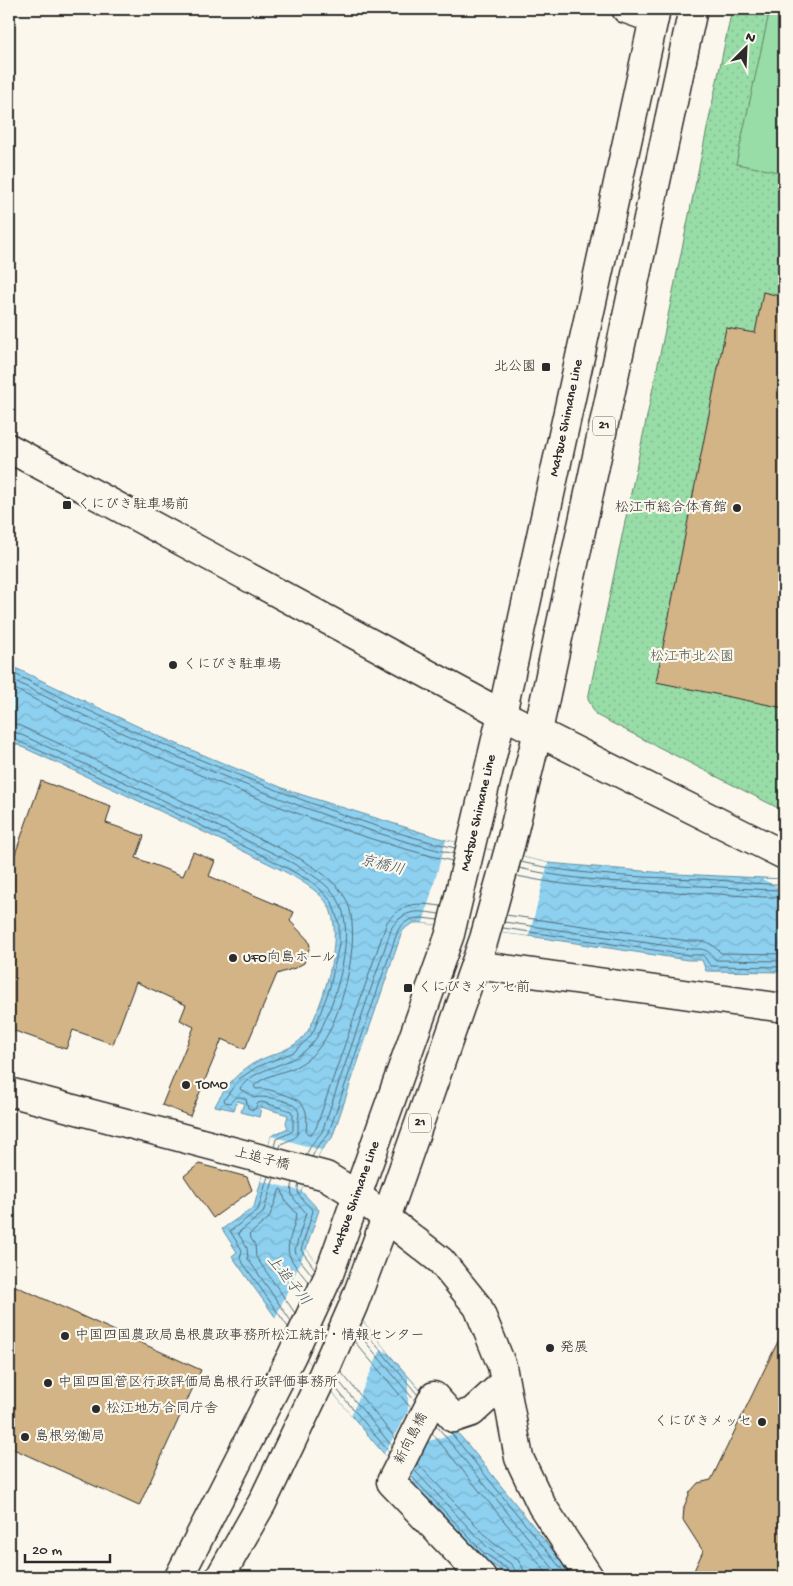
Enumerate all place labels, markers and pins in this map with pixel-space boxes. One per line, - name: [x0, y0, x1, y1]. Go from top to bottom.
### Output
- place label: 北公園: [494, 359, 536, 376]
- marker: 北公園: [540, 361, 552, 373]
- place label: くにびき駐車場前: [77, 497, 189, 514]
- marker: くにびき駐車場前: [61, 499, 73, 511]
- place label: 松江市総合体育館: [615, 500, 727, 517]
- marker: 松江市総合体育館: [731, 502, 743, 514]
- place label: くにびき駐車場: [183, 657, 281, 674]
- marker: くにびき駐車場: [167, 659, 179, 671]
- place label: UFO向島ホール: [243, 950, 336, 967]
- marker: UFO向島ホール: [227, 952, 239, 964]
- place label: くにびきメッセ前: [418, 980, 530, 997]
- marker: くにびきメッセ前: [402, 982, 414, 994]
- place label: TOMO: [195, 1077, 229, 1094]
- marker: TOMO: [180, 1079, 192, 1091]
- place label: 中国四国農政局島根農政事務所松江統計・情報センター: [75, 1328, 424, 1345]
- marker: 中国四国農政局島根農政事務所松江統計・情報センター: [59, 1330, 71, 1342]
- place label: 発展: [560, 1340, 588, 1357]
- marker: 発展: [544, 1342, 556, 1354]
- place label: 中国四国管区行政評価局島根行政評価事務所: [58, 1375, 338, 1392]
- marker: 中国四国管区行政評価局島根行政評価事務所: [42, 1377, 54, 1389]
- place label: 松江地方合同庁舎: [106, 1401, 218, 1418]
- marker: 松江地方合同庁舎: [90, 1403, 102, 1415]
- place label: くにびきメッセ: [654, 1414, 752, 1431]
- marker: くにびきメッセ: [756, 1416, 768, 1428]
- place label: 島根労働局: [35, 1429, 105, 1446]
- marker: 島根労働局: [19, 1431, 31, 1443]

